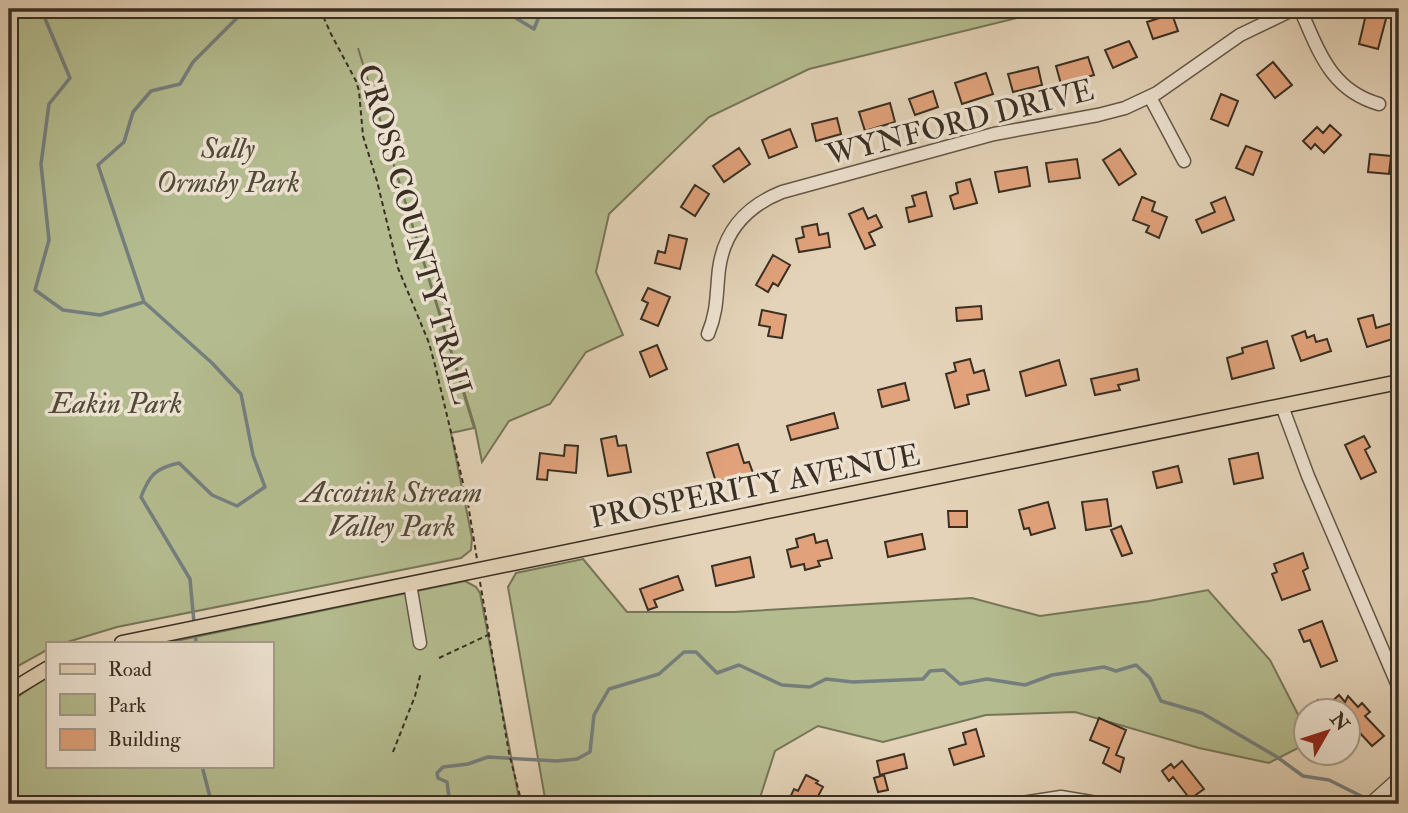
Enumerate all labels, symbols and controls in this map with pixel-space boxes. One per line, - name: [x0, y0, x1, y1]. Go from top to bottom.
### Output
- street label: CROSS COUNTY TRAIL: [349, 60, 482, 408]
- street label: WYNFORD DRIVE: [822, 71, 1098, 174]
- park label: Sally Ormsby Park: [156, 130, 300, 201]
- park label: Eakin Park: [47, 385, 183, 422]
- street label: PROSPERITY AVENUE: [587, 436, 923, 537]
- park label: Accotink Stream Valley Park: [299, 474, 482, 545]
- legend: [46, 642, 273, 768]
- text: Road: [108, 656, 153, 683]
- text: Park: [108, 692, 146, 719]
- north arrow: [1292, 698, 1362, 768]
- text: N: [1324, 707, 1355, 737]
- text: Building: [108, 726, 181, 753]

